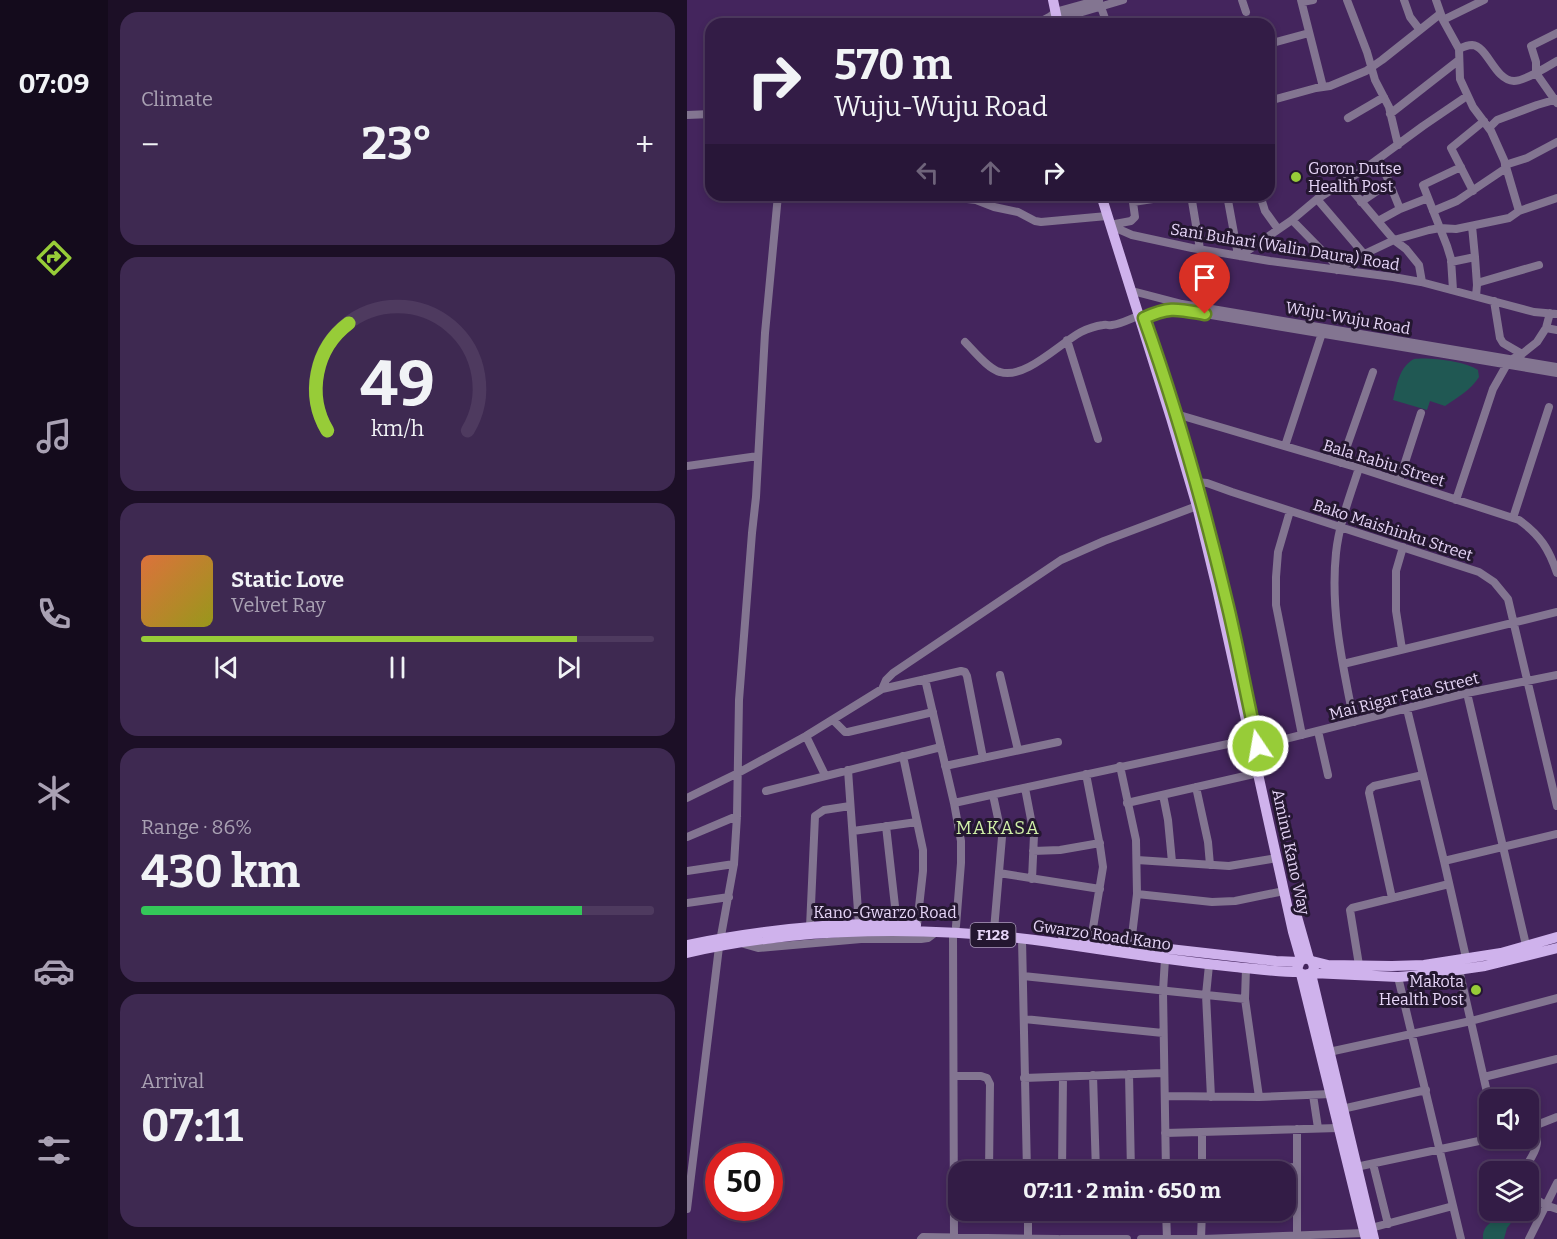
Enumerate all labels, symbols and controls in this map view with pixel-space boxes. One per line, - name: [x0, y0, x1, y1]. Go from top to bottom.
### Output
- text: 570 m: [834, 40, 952, 90]
- icon: right: [735, 42, 813, 120]
- text: 07:09: [18, 68, 90, 100]
- text: Climate: [141, 87, 213, 111]
- text: Wuju-Wuju Road: [834, 91, 1048, 123]
- text: 23°: [362, 117, 433, 171]
- text: −: [141, 125, 159, 165]
- text: +: [635, 125, 654, 165]
- icon: left: [911, 156, 944, 189]
- icon: ahead: [974, 156, 1007, 189]
- icon: right: [1037, 156, 1070, 189]
- place label: Goron Dutse Health Post: [1308, 159, 1401, 196]
- marker: Goron Dutse Health Post: [1289, 170, 1303, 184]
- street label: Sani Buhari (Walin Daura) Road: [1169, 219, 1401, 275]
- icon: directions: [33, 237, 75, 279]
- pin: [1179, 252, 1230, 314]
- icon: arrive: [1188, 261, 1221, 294]
- street label: Wuju-Wuju Road: [1284, 298, 1412, 338]
- text: 49: [360, 347, 435, 422]
- icon: music: [33, 415, 75, 457]
- text: km/h: [371, 417, 424, 443]
- street label: Bala Rabiu Street: [1321, 435, 1447, 491]
- street label: Bako Maishinku Street: [1311, 495, 1475, 565]
- text: Static Love: [231, 566, 344, 593]
- icon: phone: [33, 593, 75, 635]
- text: Velvet Ray: [231, 593, 326, 617]
- icon: previous: [210, 651, 243, 684]
- icon: pause: [381, 651, 414, 684]
- icon: next: [552, 651, 585, 684]
- street label: Mai Rigar Fata Street: [1327, 668, 1481, 724]
- position arrow: [1226, 714, 1290, 778]
- icon: climate: [33, 772, 75, 814]
- street label: Aminu Kano Way: [1268, 787, 1314, 917]
- text: Range · 86%: [141, 815, 252, 839]
- district label: MAKASA: [956, 817, 1040, 839]
- text: 430 km: [141, 845, 300, 899]
- street label: Kano-Gwarzo Road: [813, 903, 957, 922]
- street label: Gwarzo Road Kano: [1032, 916, 1172, 954]
- road number: F128: [971, 923, 1015, 947]
- icon: car: [33, 950, 75, 992]
- place label: Makota Health Post: [1379, 972, 1464, 1009]
- marker: Makota Health Post: [1469, 983, 1483, 997]
- text: Arrival: [141, 1069, 204, 1093]
- map controls: [1479, 1089, 1539, 1221]
- button: sound: [1479, 1089, 1539, 1149]
- text: 07:11: [141, 1099, 243, 1153]
- icon: filters: [33, 1129, 75, 1171]
- speed limit sign: 50: [705, 1143, 783, 1221]
- button: layers: [1479, 1161, 1539, 1221]
- text: 07:11 · 2 min · 650 m: [1023, 1177, 1221, 1204]

